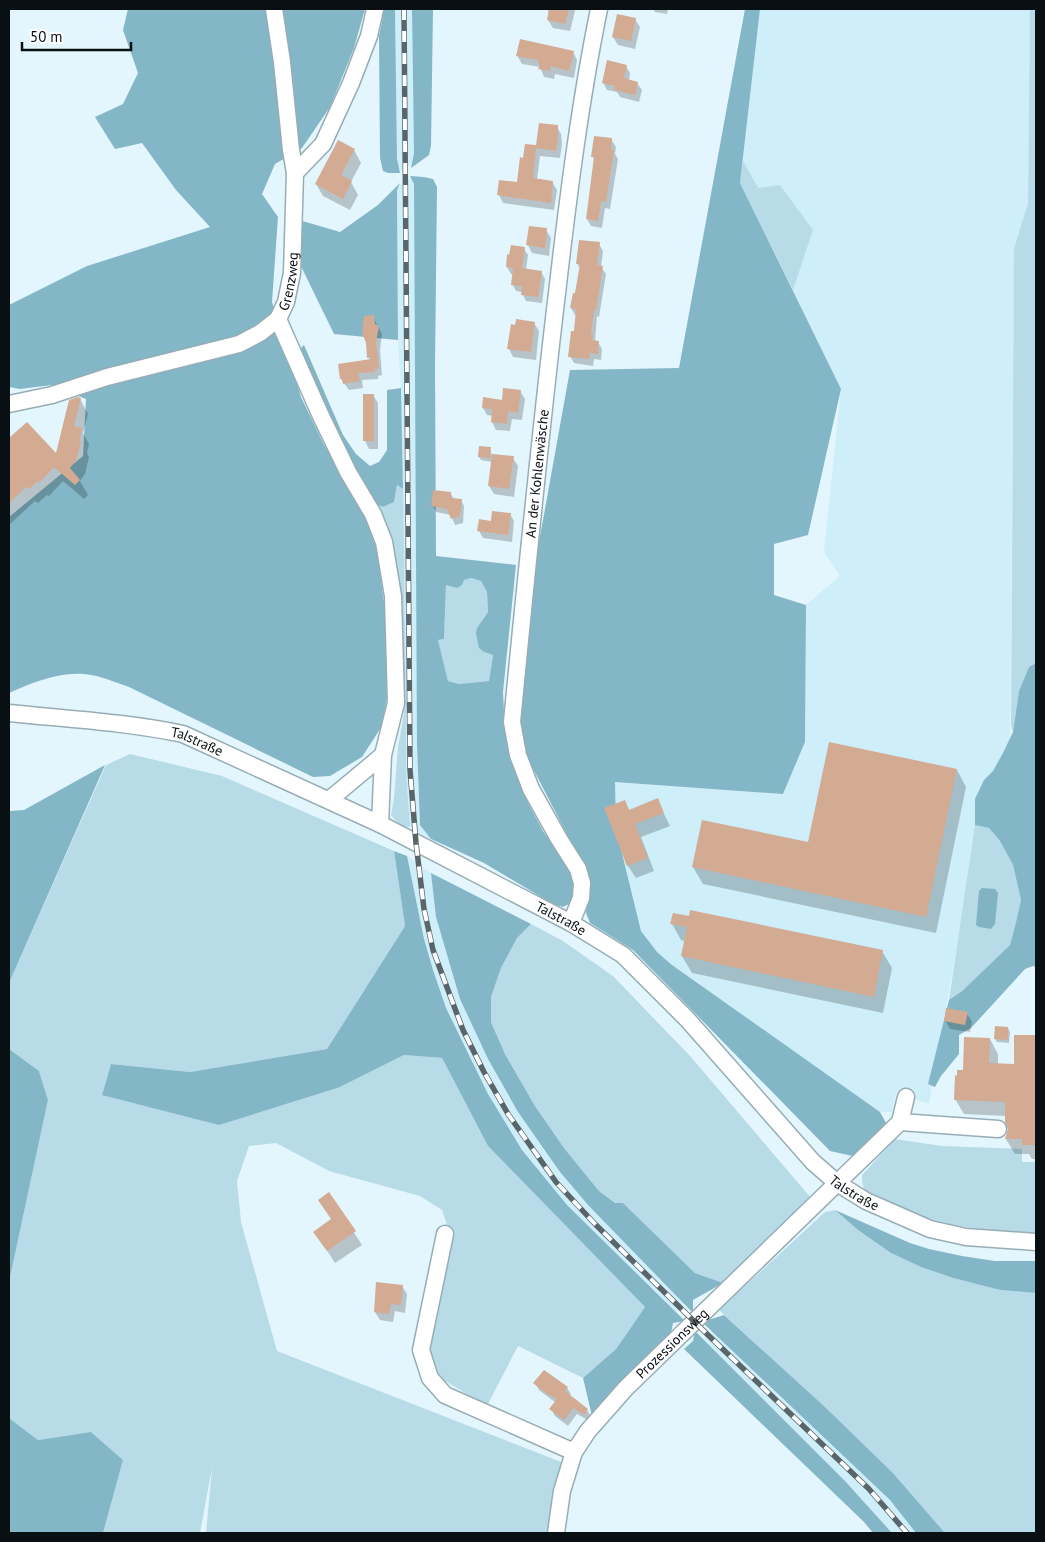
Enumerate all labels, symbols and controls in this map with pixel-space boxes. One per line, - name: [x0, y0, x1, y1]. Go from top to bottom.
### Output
- scale bar: [22, 20, 131, 52]
- text: 50 m: [30, 27, 63, 46]
- street label: Grenzweg: [274, 252, 302, 314]
- street label: An der Kohlenwäsche: [521, 408, 553, 539]
- street label: Talstraße: [170, 723, 226, 760]
- street label: Talstraße: [533, 897, 590, 939]
- street label: Talstraße: [825, 1171, 882, 1215]
- street label: Prozessionsweg: [632, 1304, 712, 1382]

